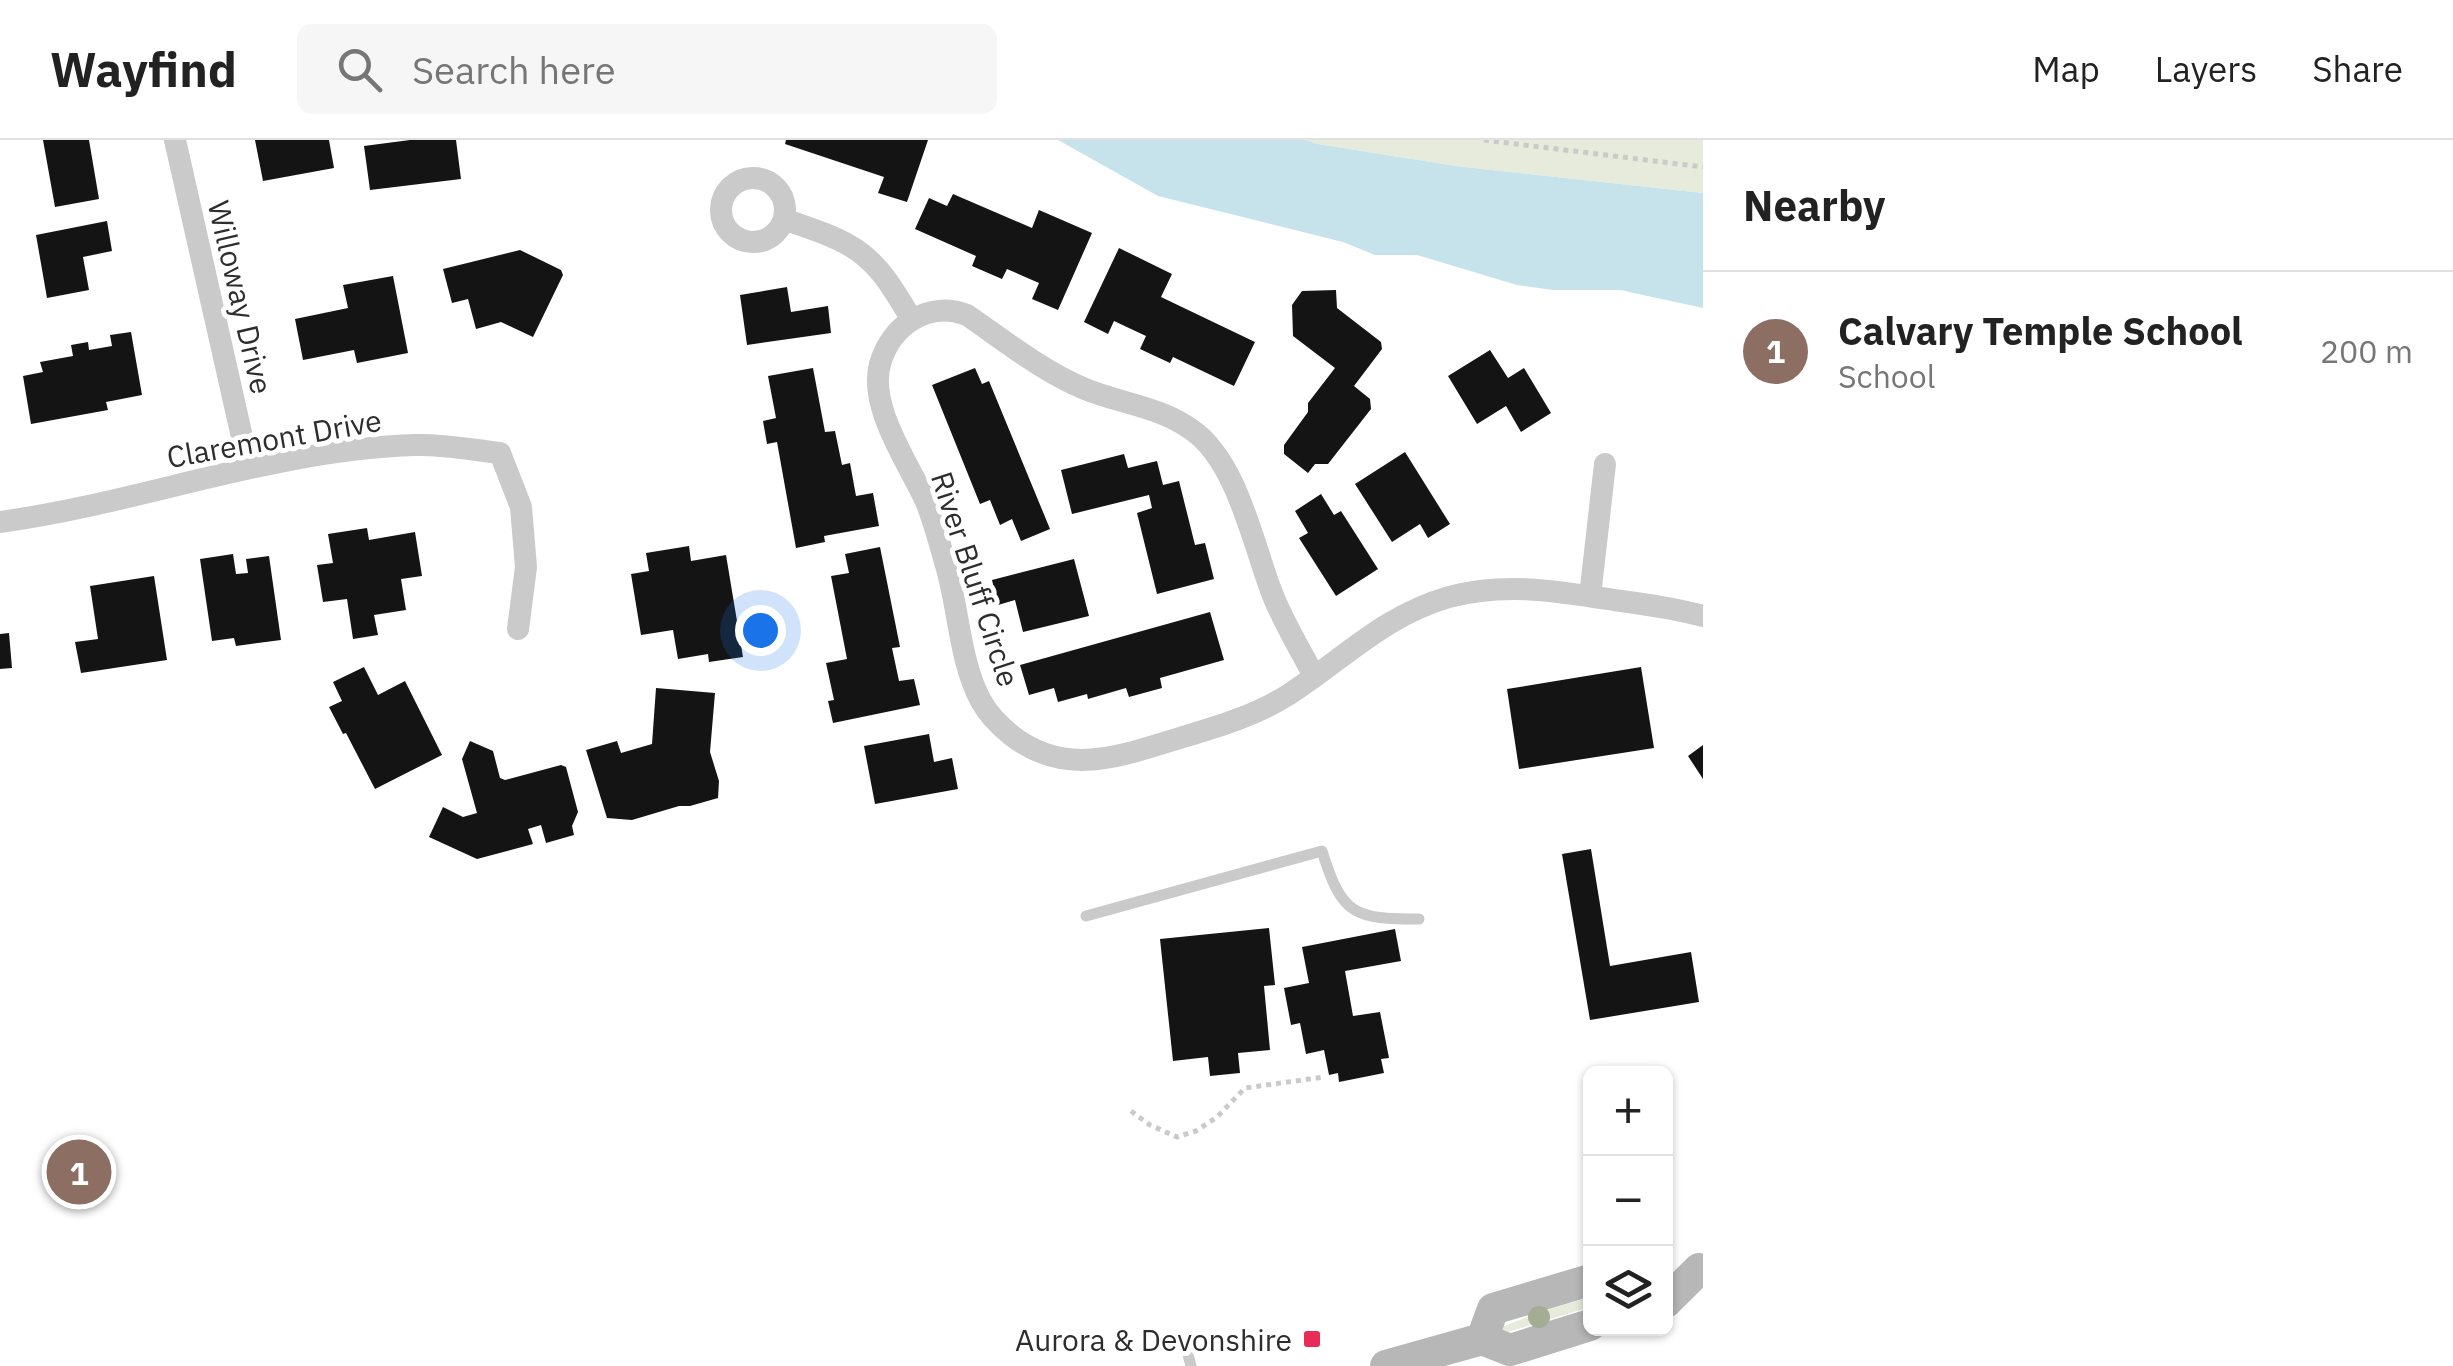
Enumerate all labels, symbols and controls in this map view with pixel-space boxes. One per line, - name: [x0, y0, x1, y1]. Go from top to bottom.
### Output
- search box: [297, 24, 997, 114]
- text: Wayfind: [50, 38, 237, 100]
- icon: search: [332, 42, 387, 97]
- text: Search here: [412, 45, 616, 94]
- text: Map: [2032, 46, 2100, 92]
- text: Layers: [2155, 46, 2257, 92]
- text: Share: [2312, 46, 2403, 92]
- text: Nearby: [1743, 178, 1885, 233]
- street label: Willoway Drive: [200, 196, 282, 398]
- text: Calvary Temple School: [1838, 306, 2243, 355]
- text: 1: [1766, 330, 1785, 372]
- text: 200 m: [2320, 330, 2413, 372]
- text: School: [1838, 355, 1935, 397]
- street label: Claremont Drive: [164, 400, 384, 476]
- street label: River Bluff Circle: [923, 467, 1029, 691]
- your location: [735, 605, 786, 656]
- map controls: [1583, 1066, 1673, 1336]
- button: +: [1583, 1066, 1673, 1156]
- pin: 1: [46, 1134, 112, 1210]
- button: −: [1583, 1156, 1673, 1246]
- button: layers: [1583, 1246, 1673, 1336]
- place label: Aurora & Devonshire: [1015, 1320, 1292, 1359]
- marker: Aurora & Devonshire: [1301, 1328, 1323, 1350]

